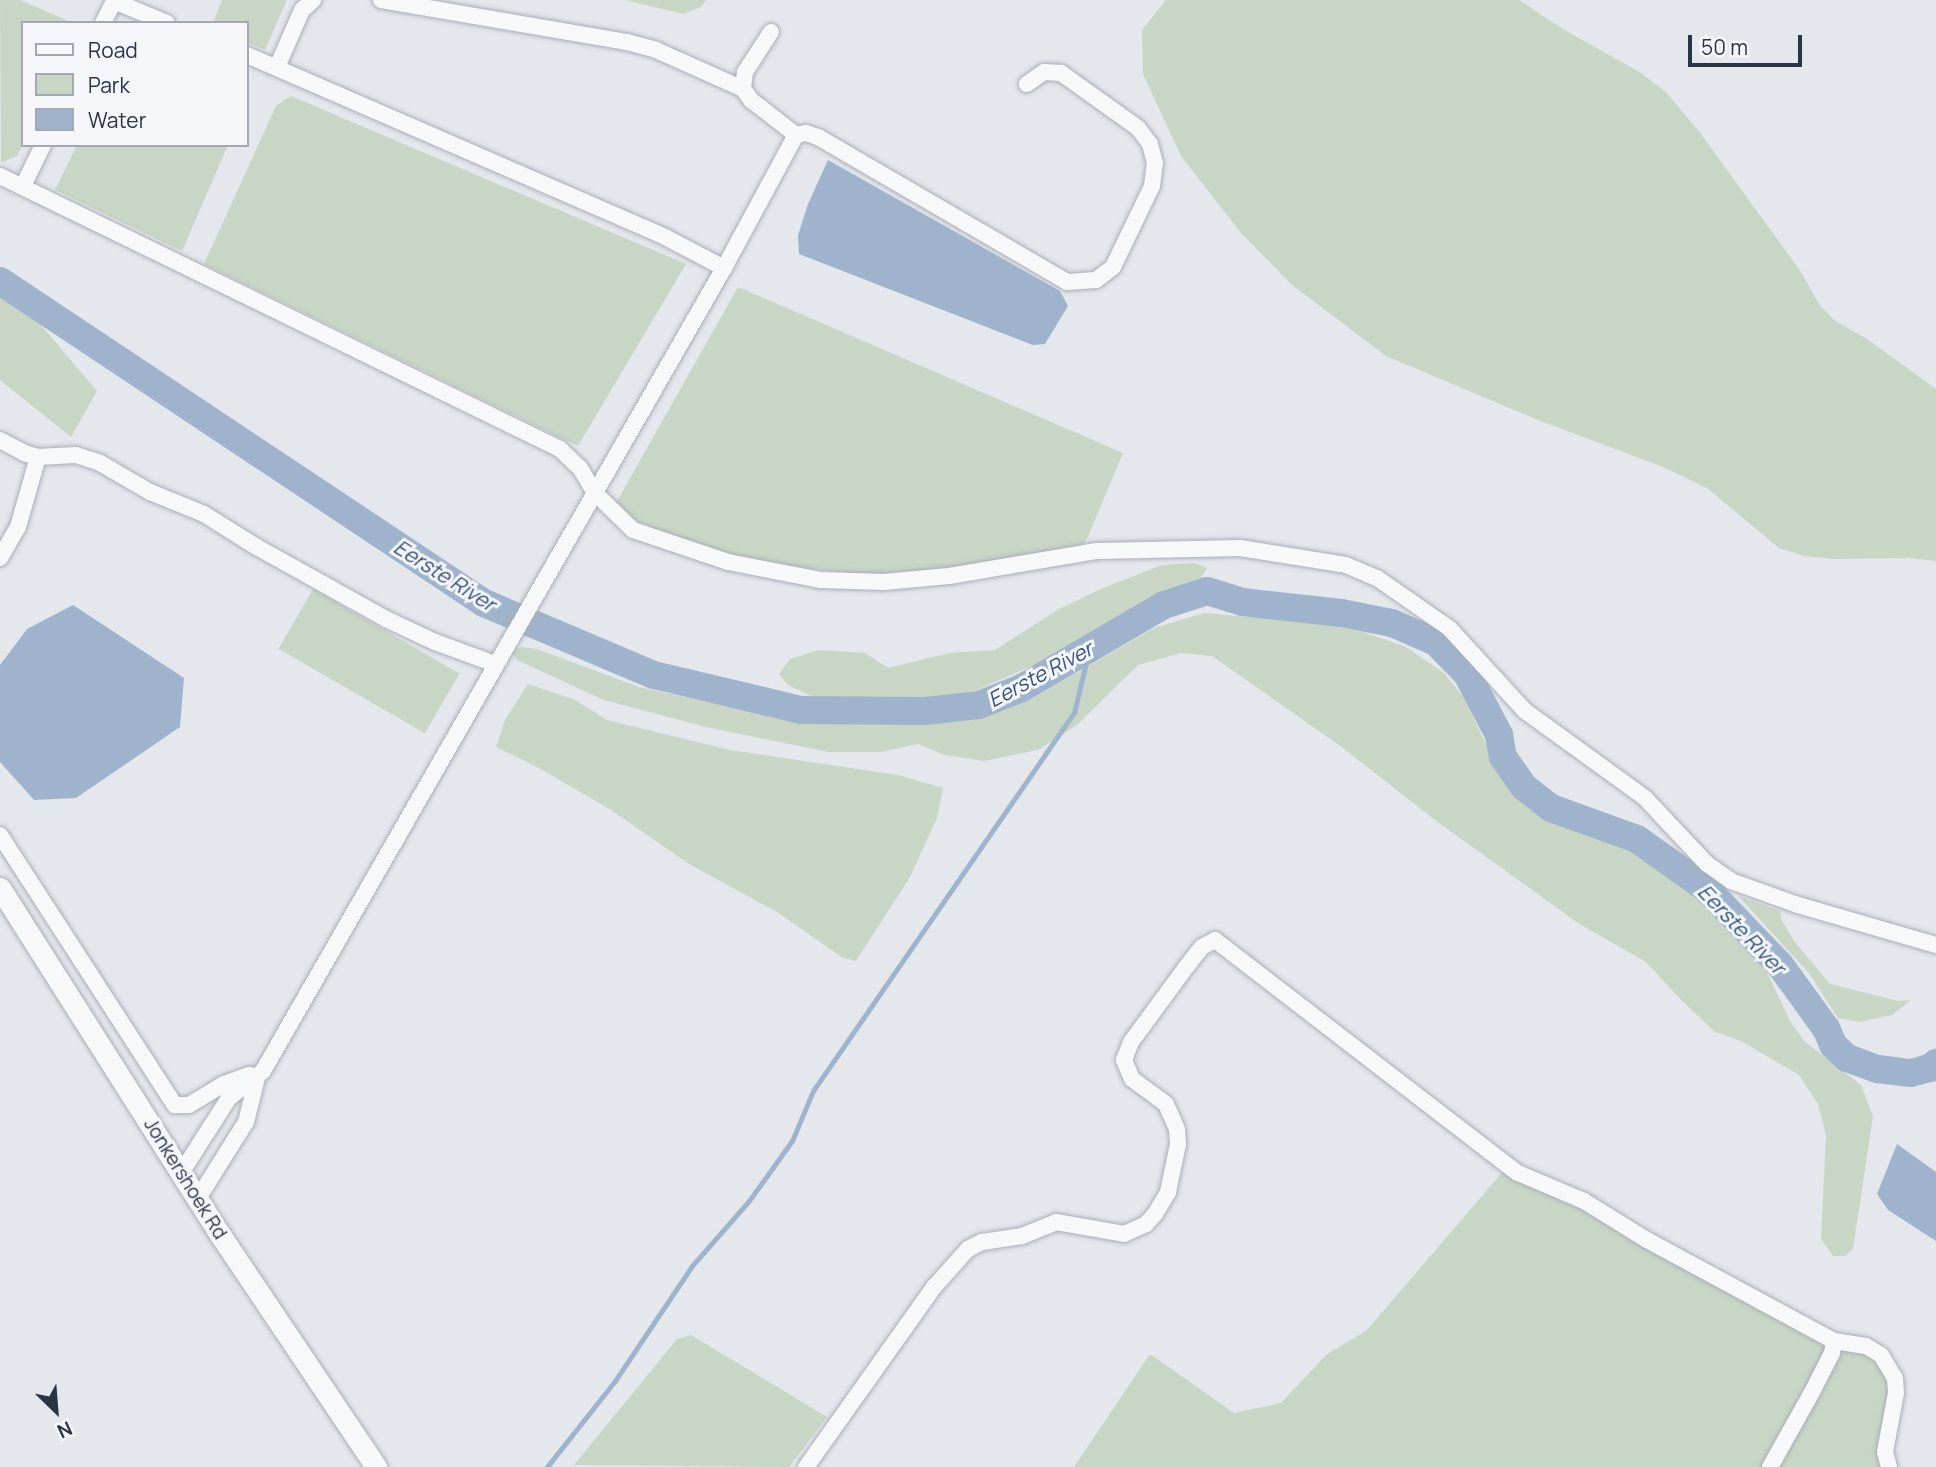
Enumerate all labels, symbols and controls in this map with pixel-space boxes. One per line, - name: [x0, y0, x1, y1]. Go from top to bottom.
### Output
- legend: [21, 21, 248, 147]
- scale bar: [1691, 21, 1805, 65]
- text: 50 m: [1701, 33, 1748, 61]
- text: Road: [88, 36, 138, 64]
- text: Park: [88, 71, 130, 99]
- text: Water: [88, 106, 146, 134]
- water label: Eerste River: [390, 534, 500, 616]
- water label: Eerste River: [983, 636, 1097, 712]
- water label: Eerste River: [1693, 879, 1791, 979]
- street label: Jonkershoek Rd: [139, 1114, 231, 1244]
- north arrow: [21, 1376, 91, 1446]
- text: N: [53, 1415, 77, 1445]

